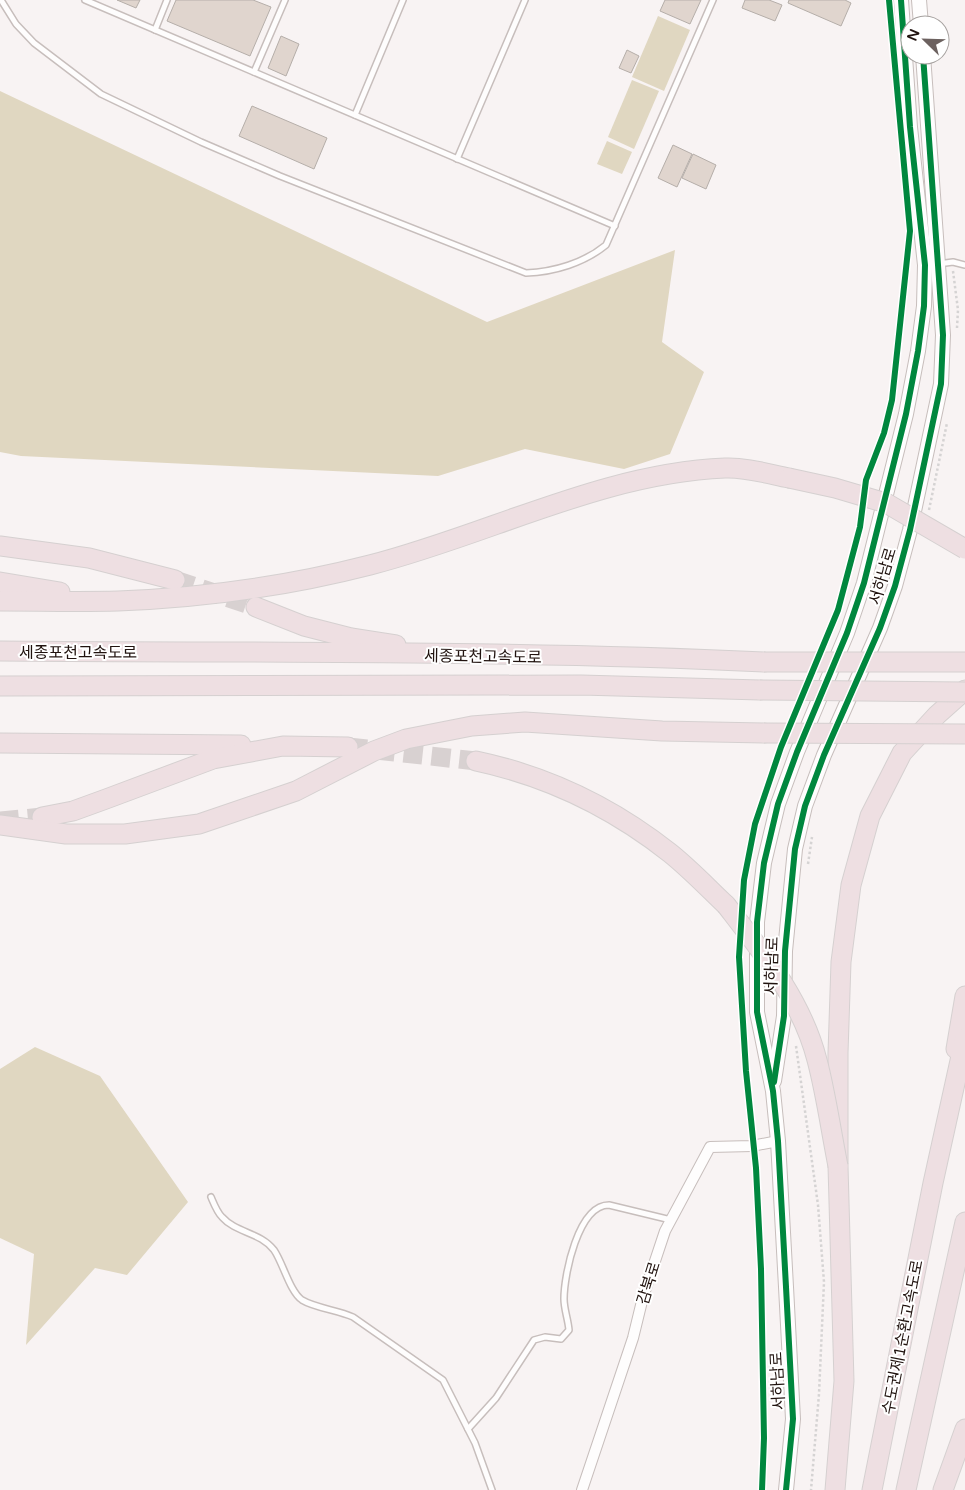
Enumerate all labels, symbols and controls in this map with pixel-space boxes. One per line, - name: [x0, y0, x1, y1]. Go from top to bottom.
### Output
- north arrow: [900, 15, 950, 65]
- text: N: [903, 27, 924, 44]
- street label: 서하남로: [865, 545, 901, 607]
- street label: 세종포천고속도로: [19, 643, 137, 663]
- street label: 세종포천고속도로: [424, 646, 542, 668]
- street label: 서하남로: [761, 936, 783, 996]
- street label: 수도권제1순환고속도로: [878, 1258, 928, 1416]
- street label: 감북로: [633, 1259, 665, 1307]
- street label: 서하남로: [766, 1351, 790, 1411]

